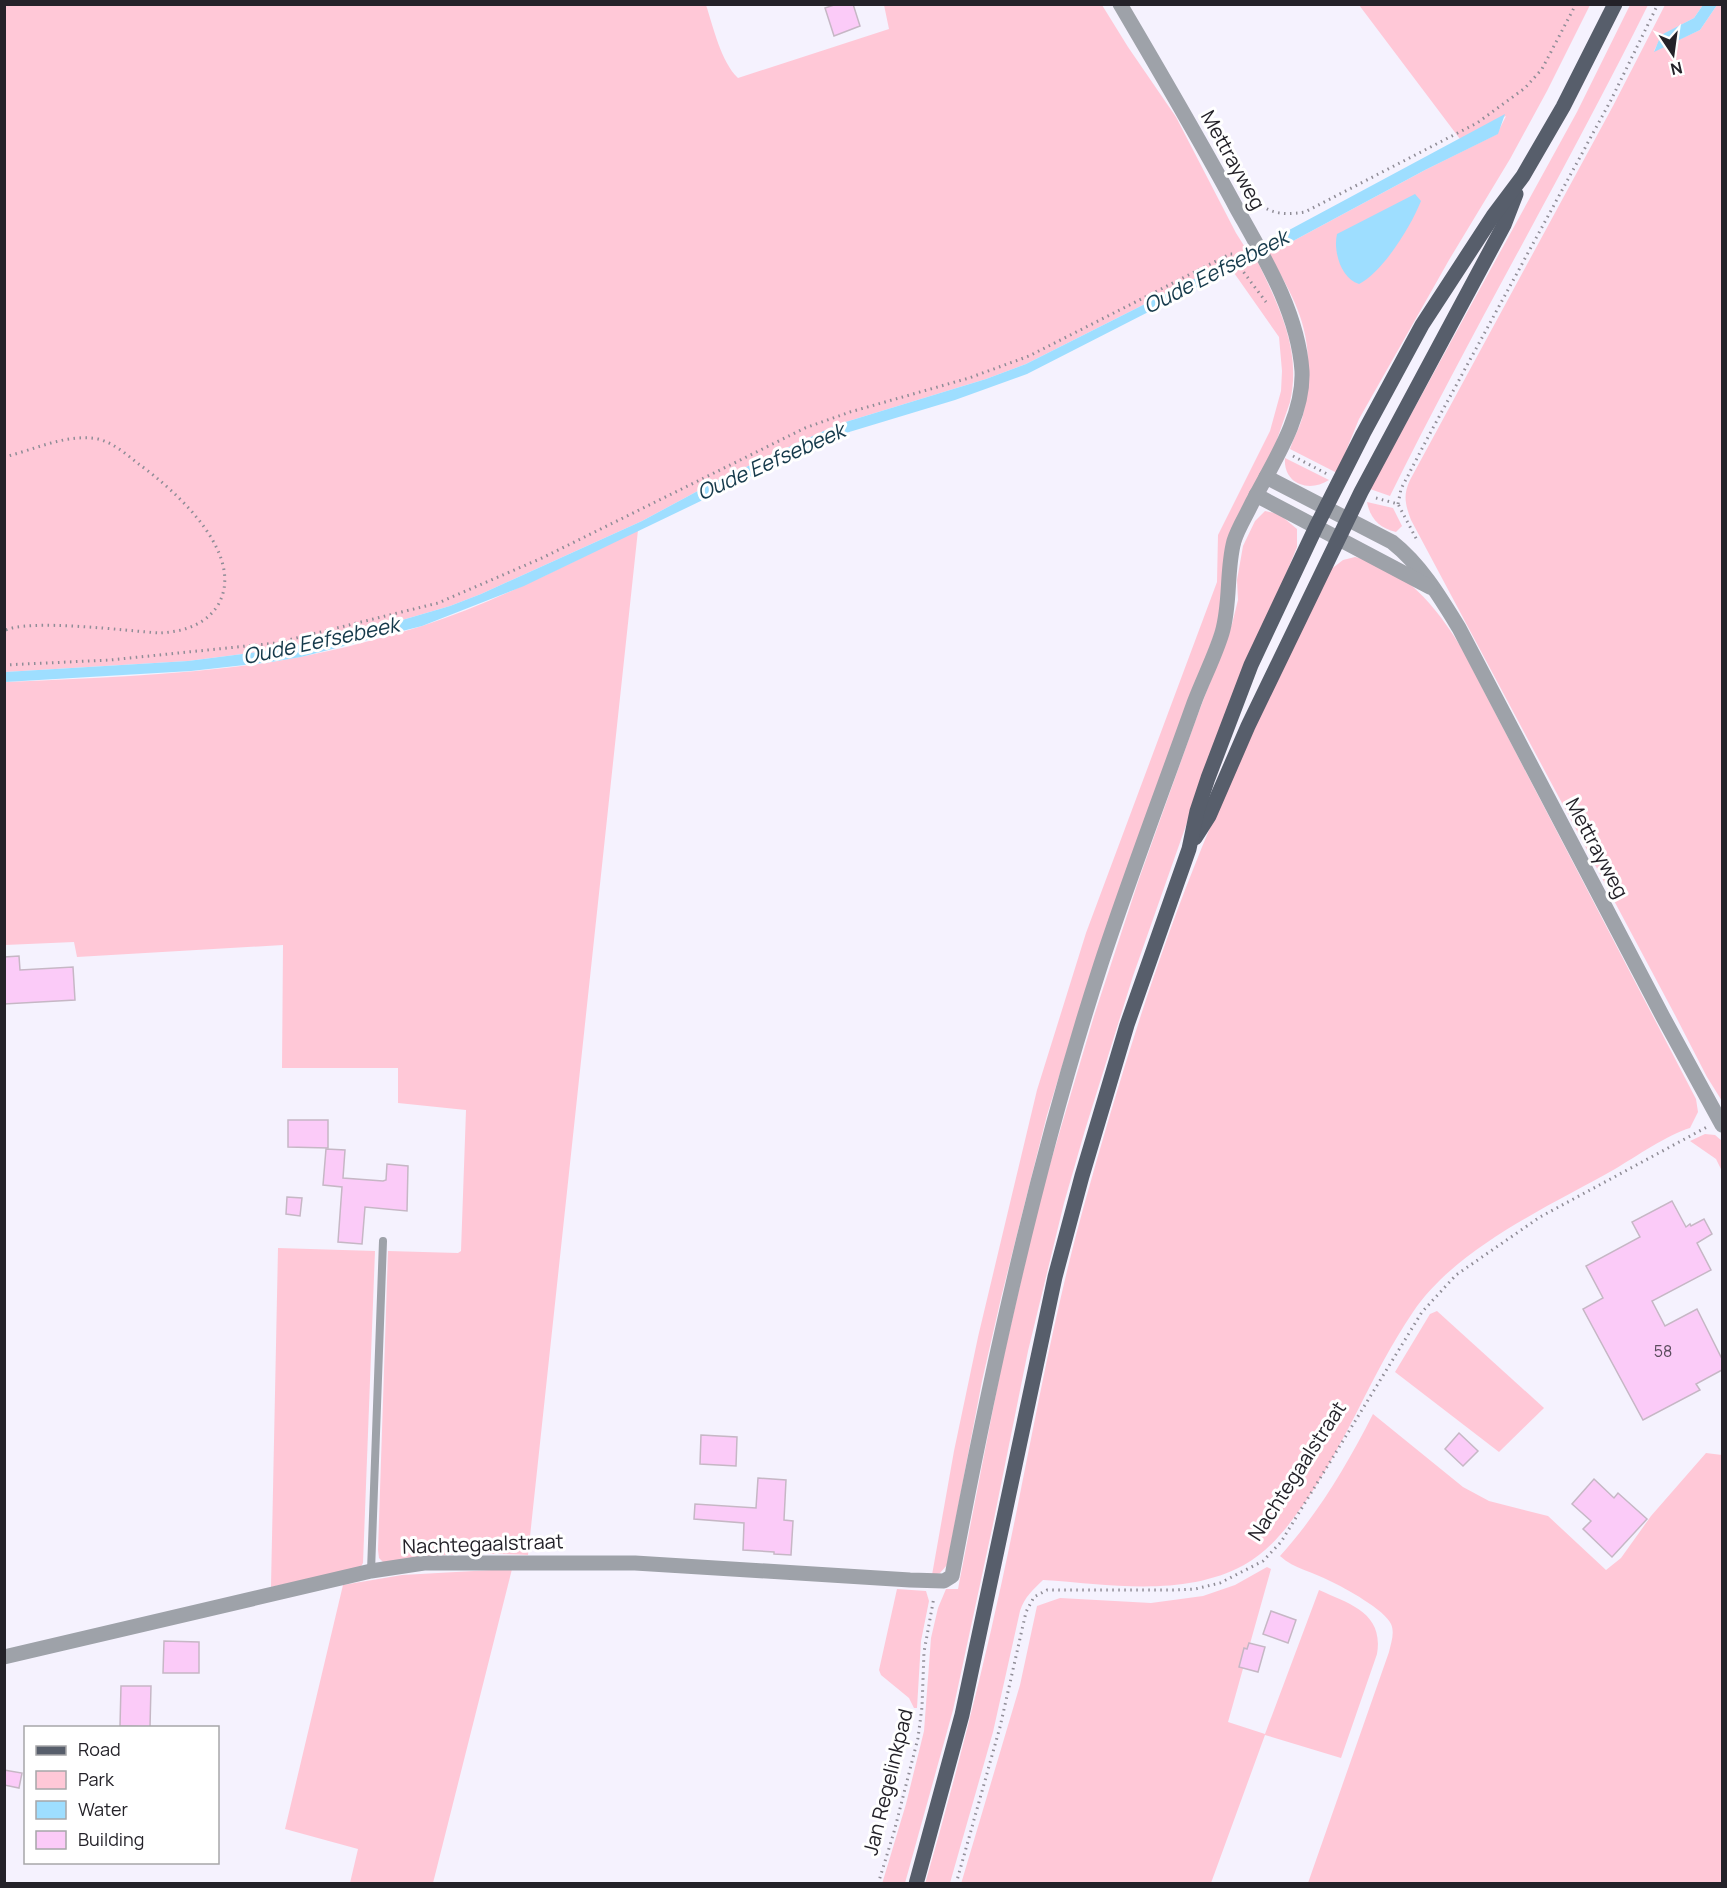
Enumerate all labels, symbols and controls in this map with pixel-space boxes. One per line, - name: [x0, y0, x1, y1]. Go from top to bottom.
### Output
- north arrow: [1643, 24, 1703, 84]
- text: N: [1668, 57, 1684, 81]
- street label: Mettrayweg: [1195, 105, 1272, 214]
- water label: Oude Eefsebeek: [1138, 221, 1295, 320]
- water label: Oude Eefsebeek: [692, 415, 851, 506]
- water label: Oude Eefsebeek: [240, 609, 404, 670]
- street label: Mettrayweg: [1560, 793, 1635, 903]
- house number: 58: [1654, 1340, 1672, 1362]
- street label: Nachtegaalstraat: [1241, 1396, 1352, 1546]
- street label: Nachtegaalstraat: [402, 1527, 564, 1560]
- street label: Jan Regelinkpad: [856, 1706, 919, 1858]
- legend: [24, 1726, 219, 1864]
- text: Road: [78, 1737, 121, 1761]
- text: Park: [78, 1767, 115, 1791]
- text: Water: [78, 1797, 128, 1821]
- text: Building: [78, 1827, 144, 1851]

